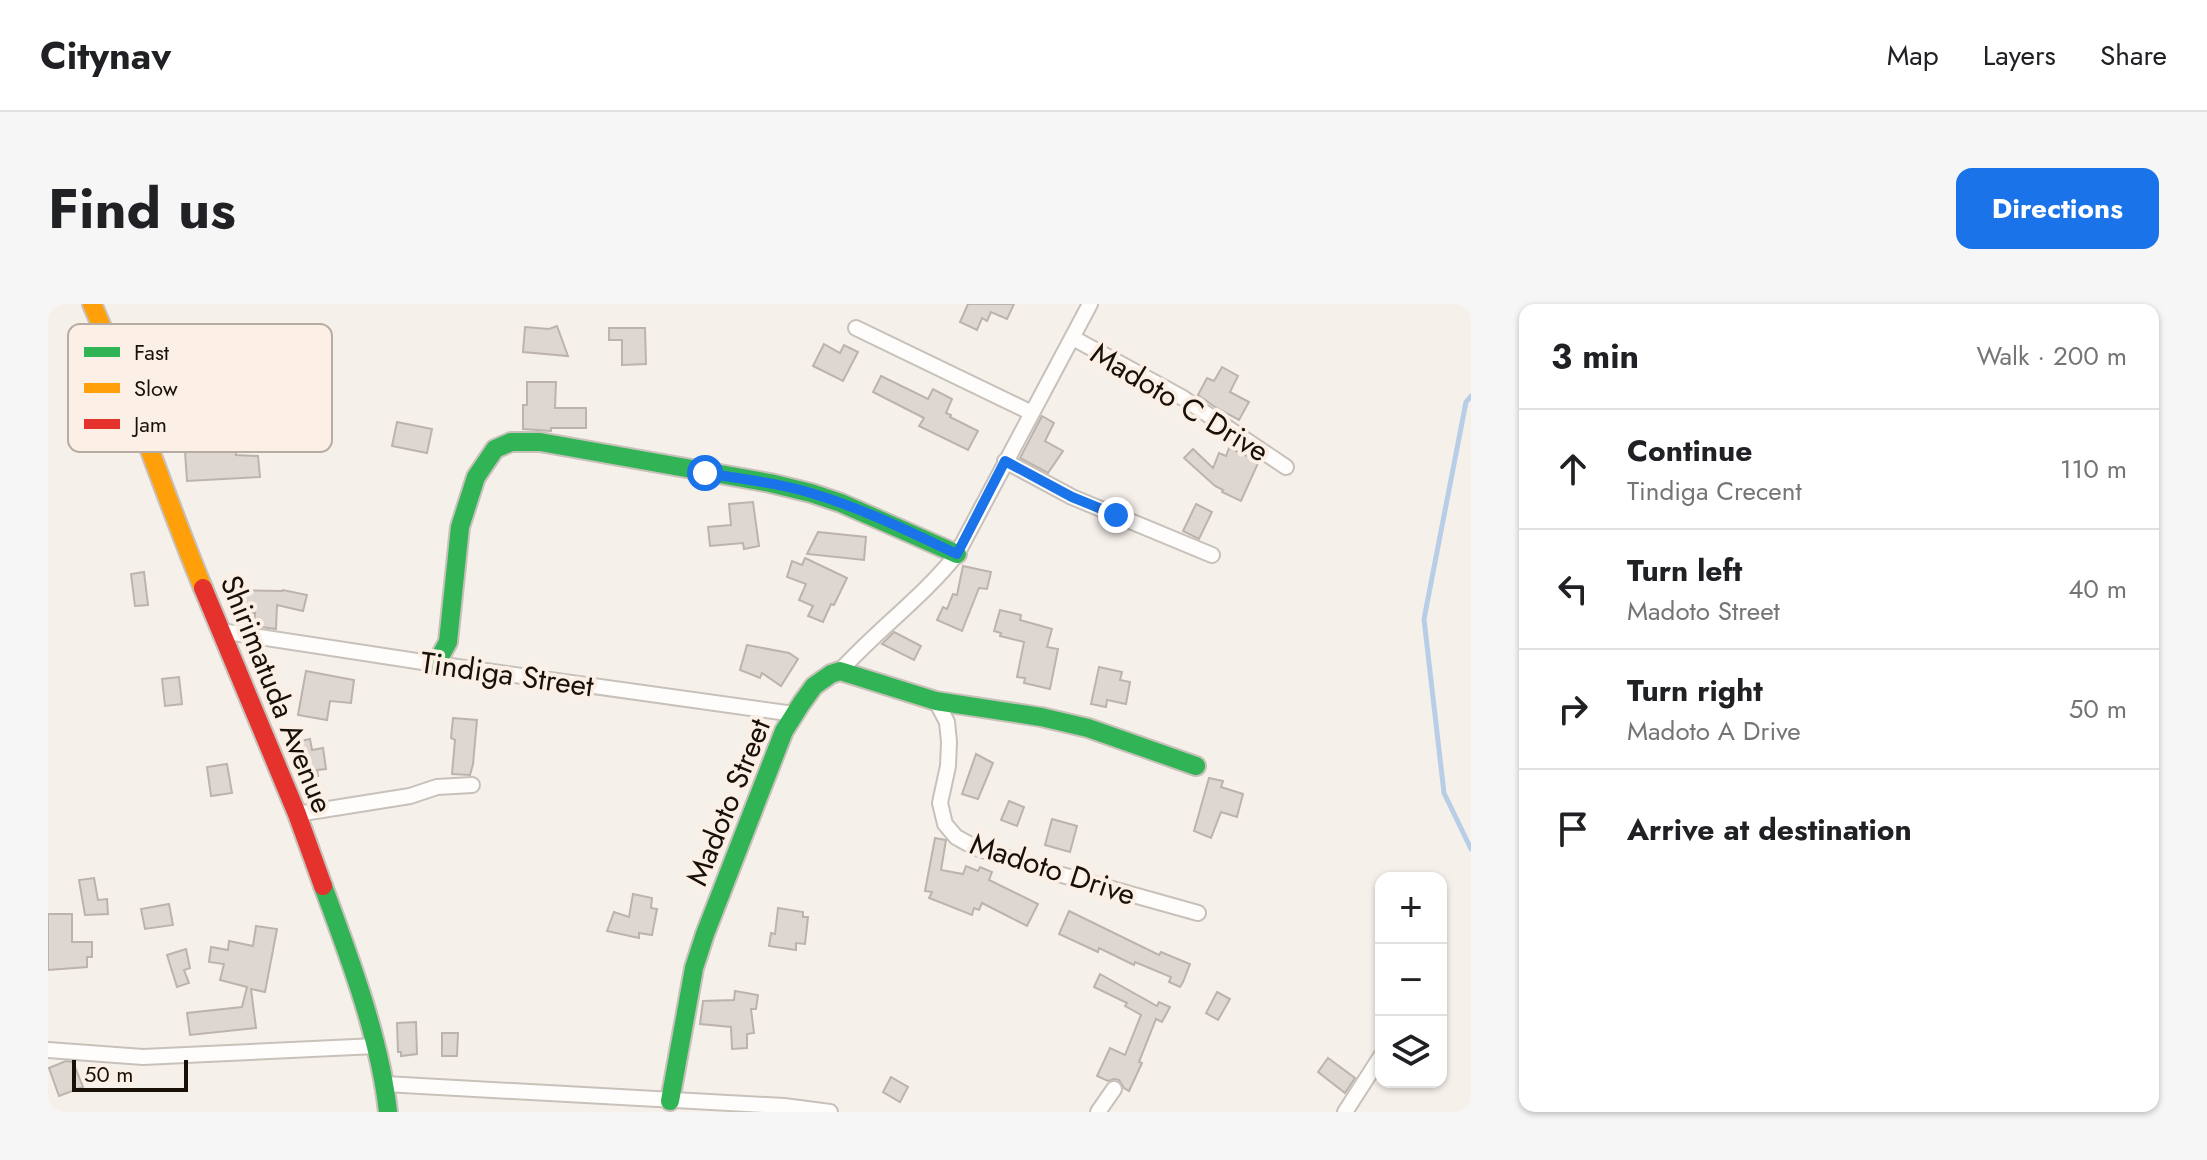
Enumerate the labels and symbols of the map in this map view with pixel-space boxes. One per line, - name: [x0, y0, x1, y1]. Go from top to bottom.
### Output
- legend: [68, 324, 332, 452]
- street label: Madoto C Drive: [1083, 332, 1277, 472]
- text: Fast: [134, 336, 170, 368]
- text: Slow: [134, 372, 178, 404]
- text: Jam: [131, 408, 167, 440]
- route start: [687, 455, 723, 491]
- route end: [1098, 497, 1134, 533]
- street label: Shirimatuda Avenue: [210, 569, 344, 819]
- street label: Tindiga Street: [418, 641, 597, 708]
- street label: Madoto Street: [675, 711, 781, 892]
- street label: Madoto Drive: [965, 822, 1141, 916]
- scale bar: [72, 1056, 188, 1092]

